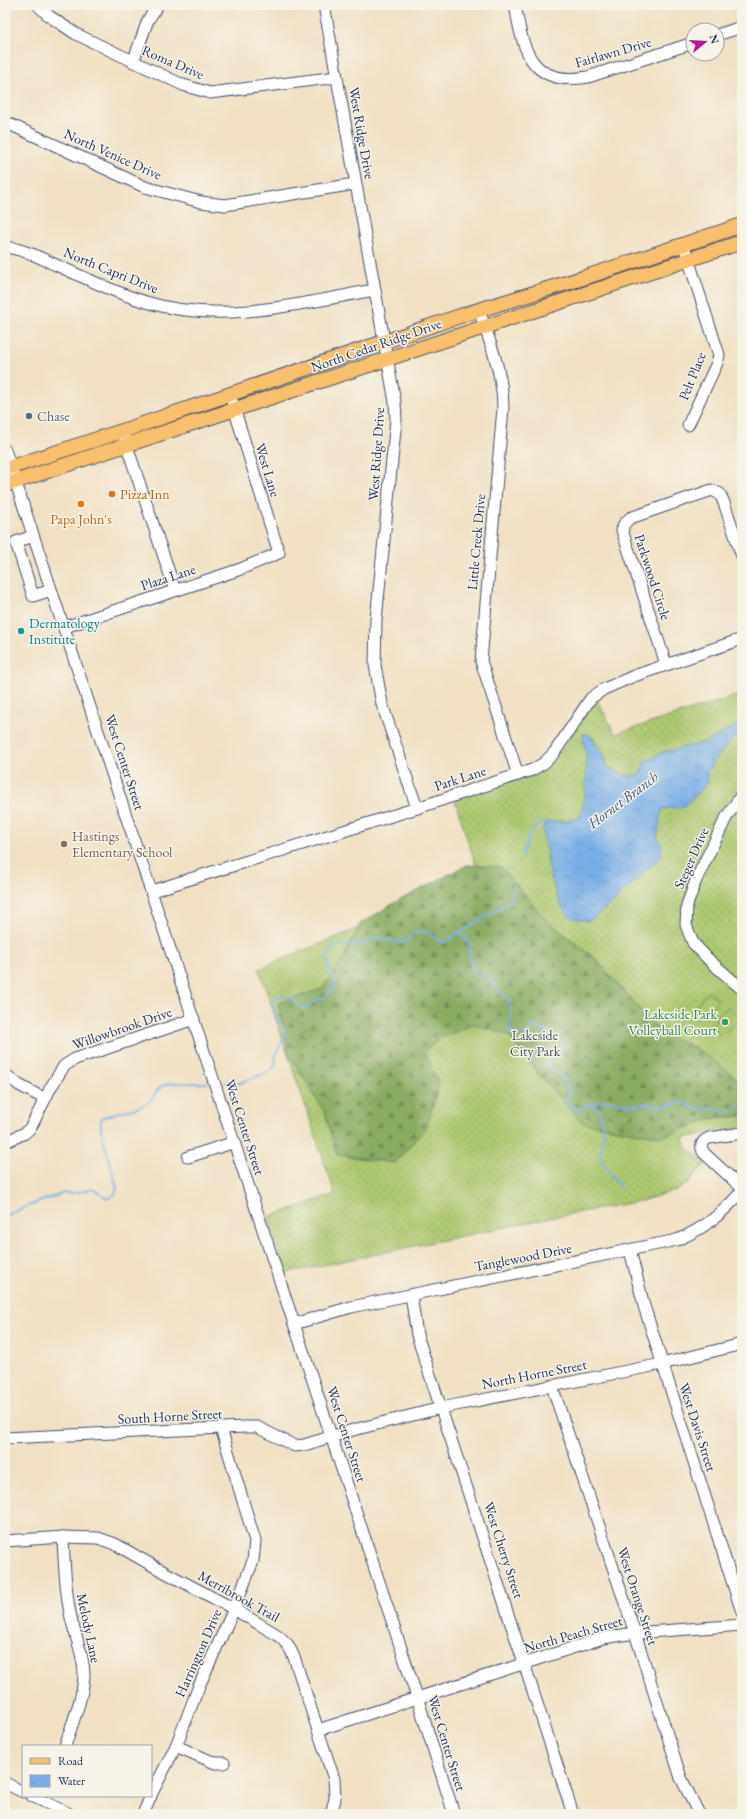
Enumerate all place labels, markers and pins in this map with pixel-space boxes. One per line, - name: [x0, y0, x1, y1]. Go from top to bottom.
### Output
- place label: Chase: [37, 407, 70, 425]
- marker: Chase: [24, 411, 34, 421]
- place label: Pizza Inn: [120, 485, 170, 503]
- marker: Pizza Inn: [107, 489, 117, 499]
- marker: Papa John's: [76, 499, 86, 509]
- place label: Papa John's: [50, 510, 112, 528]
- place label: Dermatology Institute: [29, 614, 101, 648]
- marker: Dermatology Institute: [16, 626, 26, 636]
- place label: Hastings Elementary School: [72, 827, 173, 861]
- marker: Hastings Elementary School: [59, 839, 69, 849]
- place label: Lakeside Park Volleyball Court: [629, 1005, 718, 1039]
- marker: Lakeside Park Volleyball Court: [720, 1017, 730, 1027]

